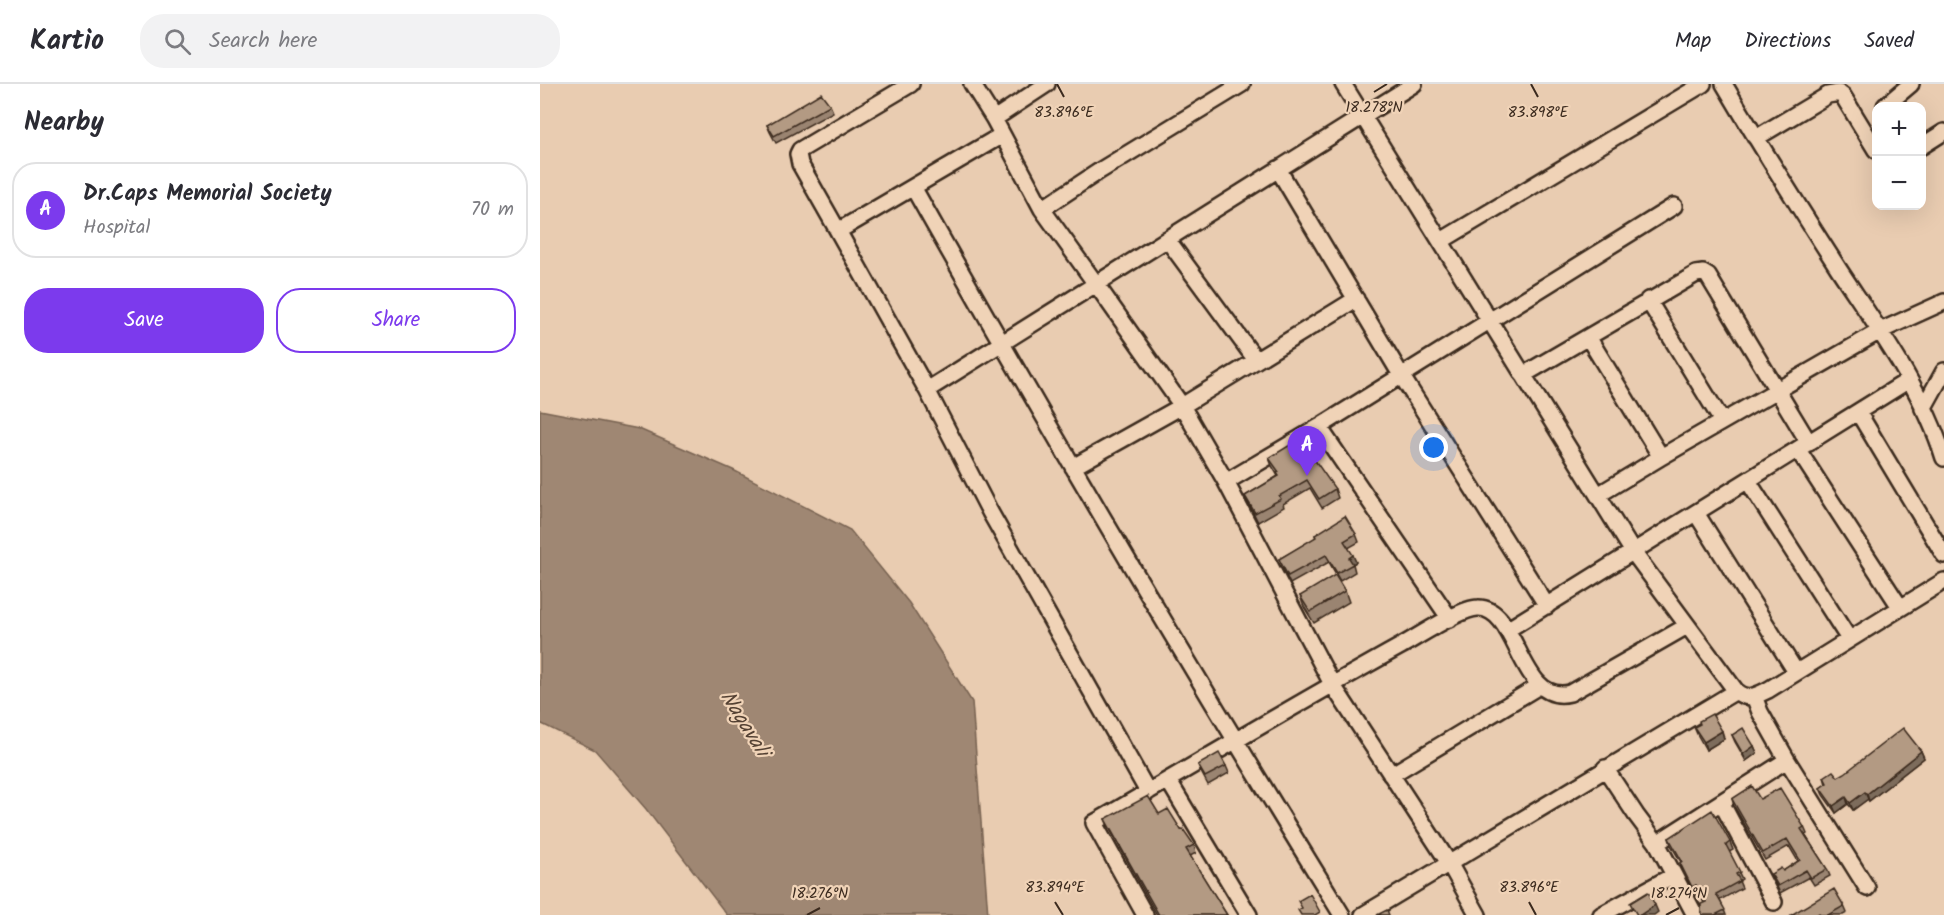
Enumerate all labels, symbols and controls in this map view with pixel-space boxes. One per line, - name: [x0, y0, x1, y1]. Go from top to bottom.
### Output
- search box: [140, 14, 560, 68]
- text: Kartio: [30, 19, 104, 64]
- text: Search here: [209, 24, 317, 59]
- icon: search: [161, 25, 194, 58]
- text: Map: [1675, 25, 1711, 58]
- text: Directions: [1744, 25, 1831, 58]
- text: Saved: [1864, 25, 1914, 58]
- text: 18.278°N: [1345, 96, 1403, 120]
- text: 83.896°E: [1034, 101, 1095, 125]
- text: 83.898°E: [1508, 101, 1569, 125]
- text: Nearby: [24, 102, 104, 144]
- map controls: [1872, 102, 1926, 210]
- button: +: [1872, 102, 1926, 156]
- button: −: [1872, 156, 1926, 210]
- text: Dr.Caps Memorial Society: [83, 177, 332, 212]
- text: A: [39, 194, 52, 226]
- text: 70 m: [471, 194, 514, 226]
- text: Hospital: [83, 212, 150, 244]
- button: Save: [24, 288, 264, 353]
- button: Share: [276, 288, 516, 353]
- pin: A: [1288, 426, 1326, 476]
- your location: [1419, 433, 1448, 462]
- water label: Nagavali: [711, 684, 779, 767]
- text: 83.894°E: [1025, 876, 1086, 900]
- text: 83.896°E: [1499, 876, 1560, 900]
- text: 18.276°N: [792, 882, 848, 906]
- text: 18.274°N: [1651, 882, 1707, 906]

